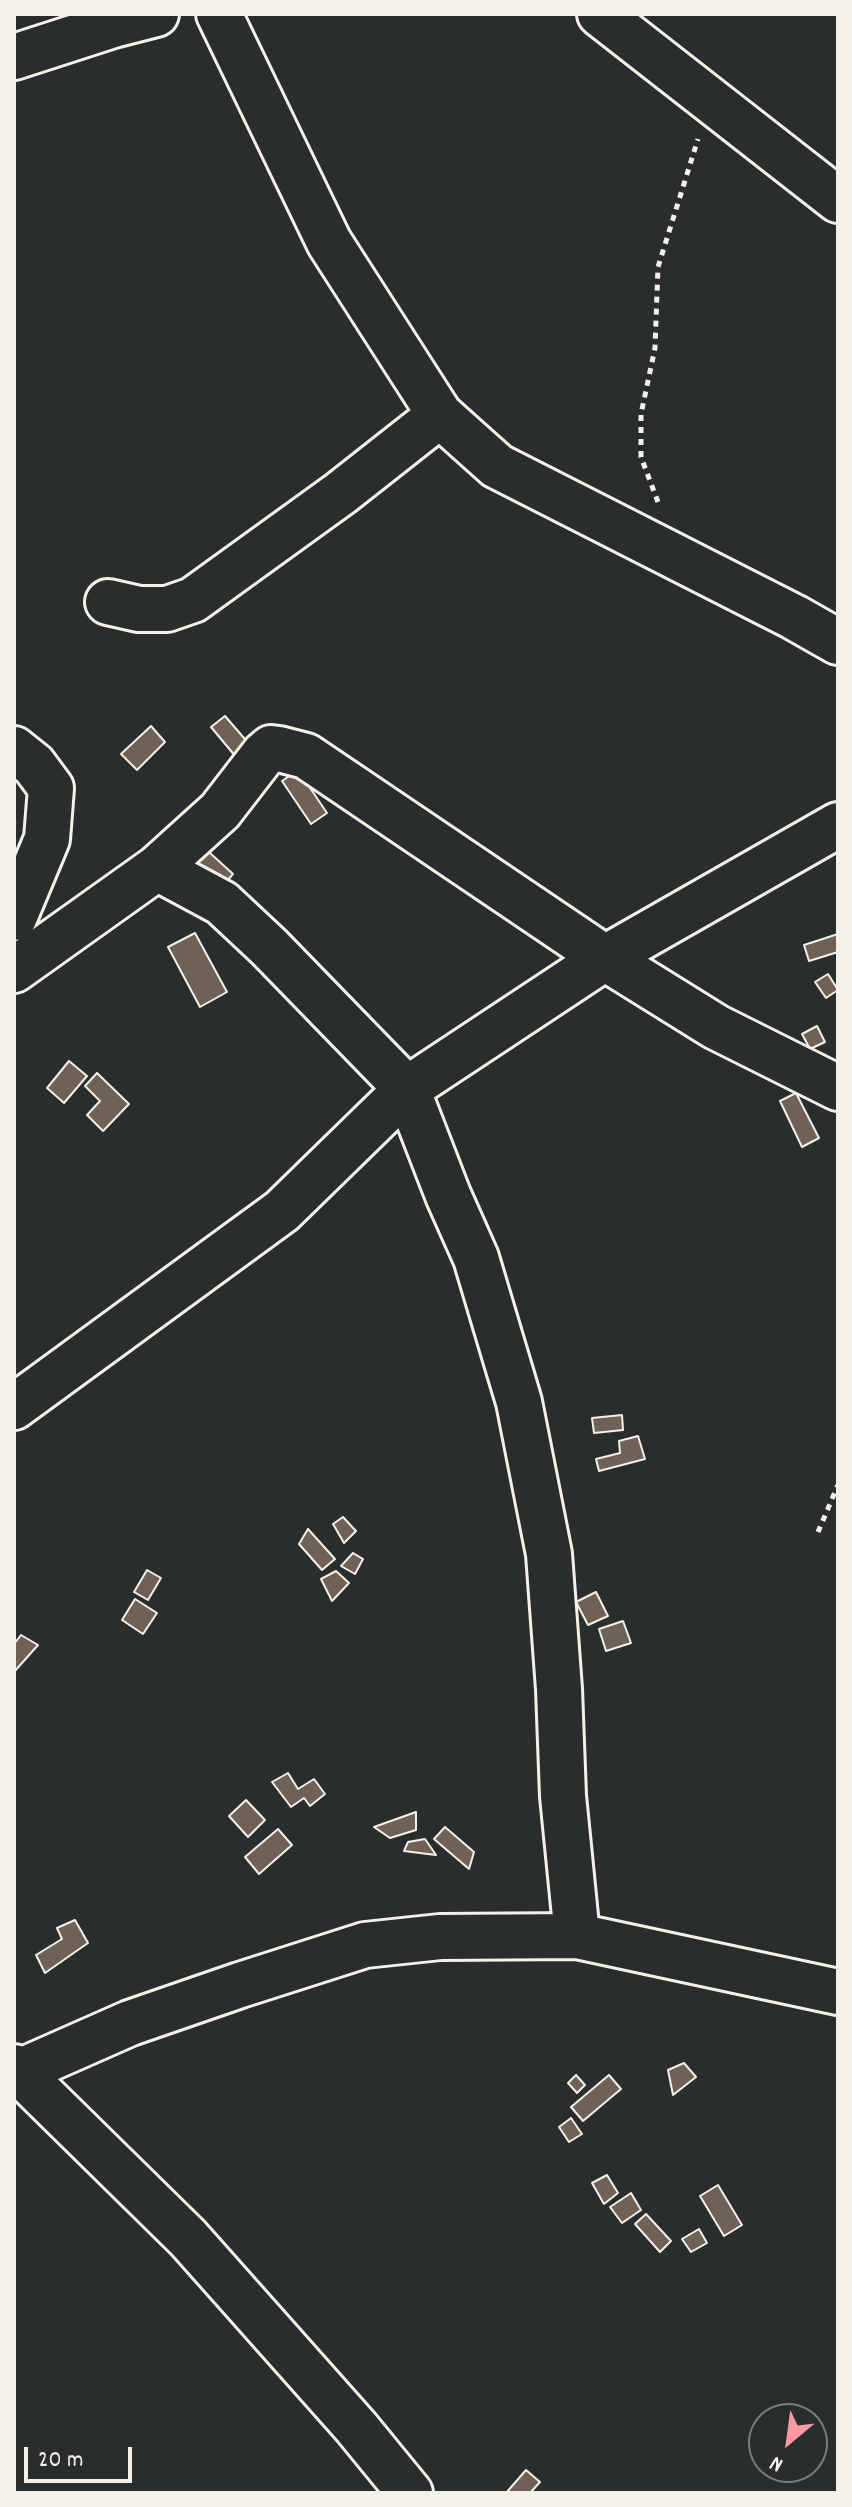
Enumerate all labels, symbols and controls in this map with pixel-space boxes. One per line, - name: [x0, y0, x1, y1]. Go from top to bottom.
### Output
- north arrow: [748, 2403, 828, 2483]
- scale bar: [28, 2431, 136, 2481]
- text: 20 m: [38, 2444, 84, 2478]
- text: N: [765, 2446, 789, 2479]

